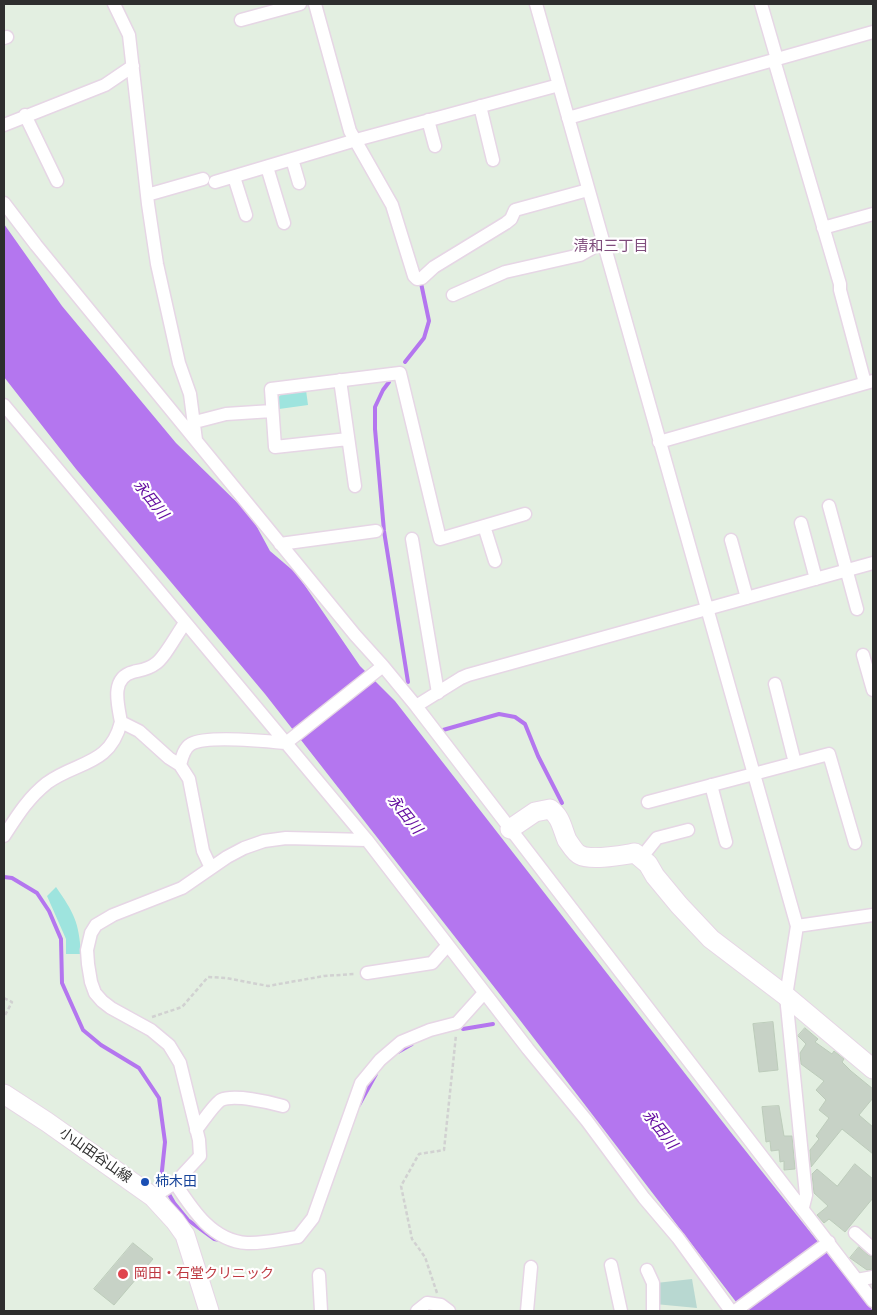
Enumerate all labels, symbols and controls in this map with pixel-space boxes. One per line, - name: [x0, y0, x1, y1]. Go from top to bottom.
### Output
- district label: 清和三丁目: [574, 238, 648, 256]
- water label: 永田川: [129, 477, 171, 523]
- water label: 永田川: [383, 792, 425, 838]
- water label: 永田川: [638, 1107, 680, 1153]
- street label: 小山田谷山線: [56, 1125, 134, 1187]
- place label: 柿木田: [155, 1174, 197, 1190]
- marker: 柿木田: [139, 1176, 151, 1188]
- place label: 岡田・石堂クリニック: [134, 1266, 274, 1282]
- marker: 岡田・石堂クリニック: [116, 1267, 130, 1281]

